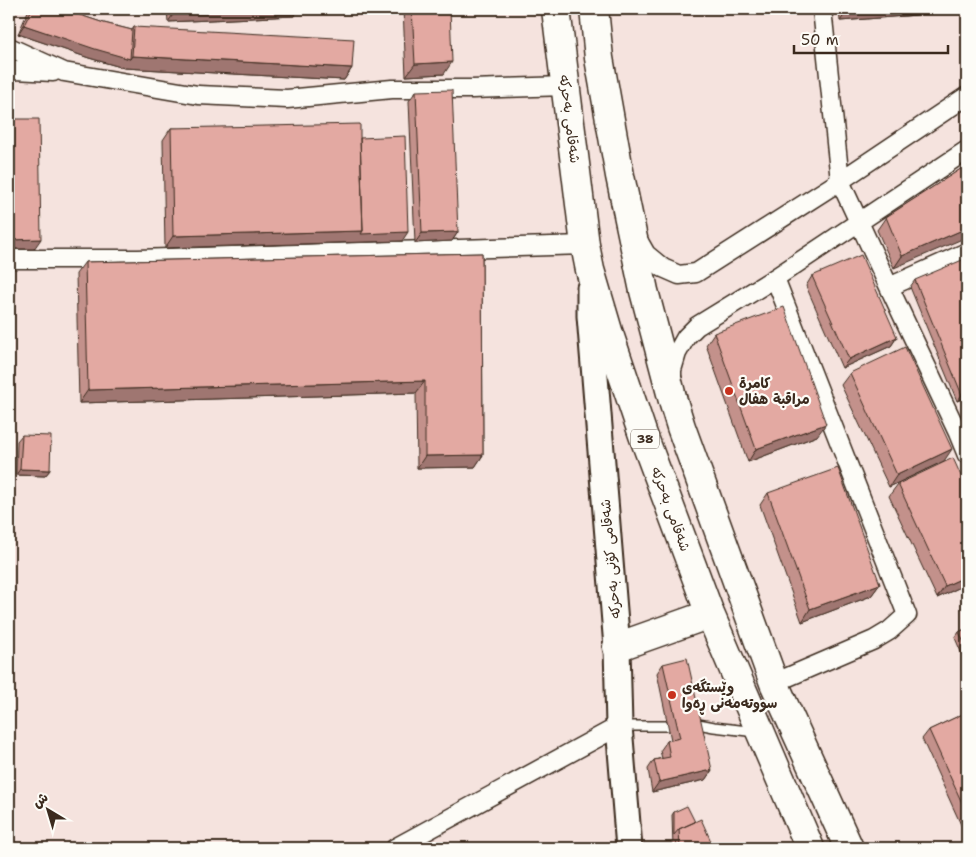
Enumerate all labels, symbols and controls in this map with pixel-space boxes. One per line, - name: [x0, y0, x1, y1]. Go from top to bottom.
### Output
- scale bar: [794, 22, 947, 54]
- text: 50 m: [801, 30, 839, 50]
- street label: شەقامی بەحرکە: [556, 74, 584, 164]
- place label: كامرة مراقبة هفال: [739, 374, 810, 408]
- marker: كامرة مراقبة هفال: [723, 385, 735, 397]
- road number: 38: [631, 429, 659, 448]
- street label: شەقامی بەحرکە: [647, 464, 695, 554]
- street label: شەقامی کۆنی بەحرکە: [596, 498, 624, 620]
- place label: وێستگەی سووتەمەنی ڕەوا: [682, 678, 777, 715]
- marker: وێستگەی سووتەمەنی ڕەوا: [666, 689, 678, 701]
- north arrow: [22, 784, 72, 834]
- text: ش: [28, 788, 52, 812]

